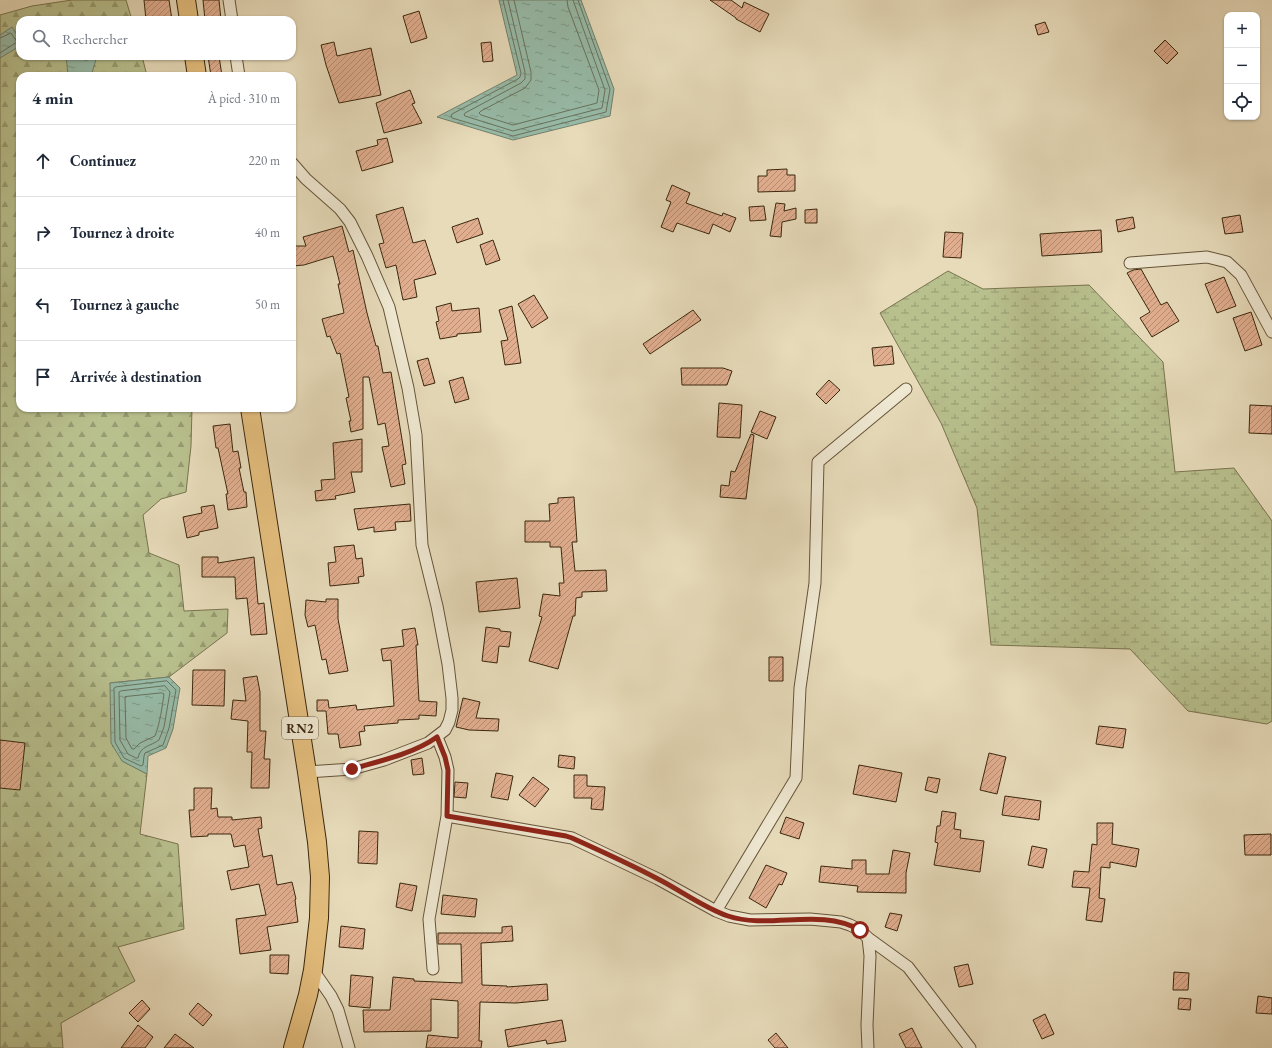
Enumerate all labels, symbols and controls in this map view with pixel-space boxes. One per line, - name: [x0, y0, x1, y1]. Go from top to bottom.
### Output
- map controls: [1224, 12, 1260, 120]
- button: +: [1224, 12, 1260, 48]
- search box: [16, 16, 296, 60]
- icon: search: [30, 27, 52, 49]
- text: Rechercher: [62, 29, 128, 48]
- button: −: [1224, 48, 1260, 84]
- button: locate: [1224, 84, 1260, 120]
- text: 4 min: [32, 87, 73, 109]
- text: À pied · 310 m: [208, 90, 280, 107]
- icon: ahead: [32, 150, 54, 172]
- text: Continuez: [70, 151, 136, 170]
- text: 220 m: [249, 152, 280, 169]
- icon: right: [32, 222, 54, 244]
- text: Tournez à droite: [70, 223, 174, 242]
- text: 40 m: [255, 224, 280, 241]
- icon: left: [32, 294, 54, 316]
- text: Tournez à gauche: [70, 295, 179, 314]
- text: 50 m: [255, 296, 280, 313]
- icon: arrive: [32, 366, 54, 388]
- text: Arrivée à destination: [70, 367, 202, 386]
- road number: RN2: [282, 717, 318, 739]
- route end: [343, 760, 361, 778]
- route start: [851, 921, 869, 939]

